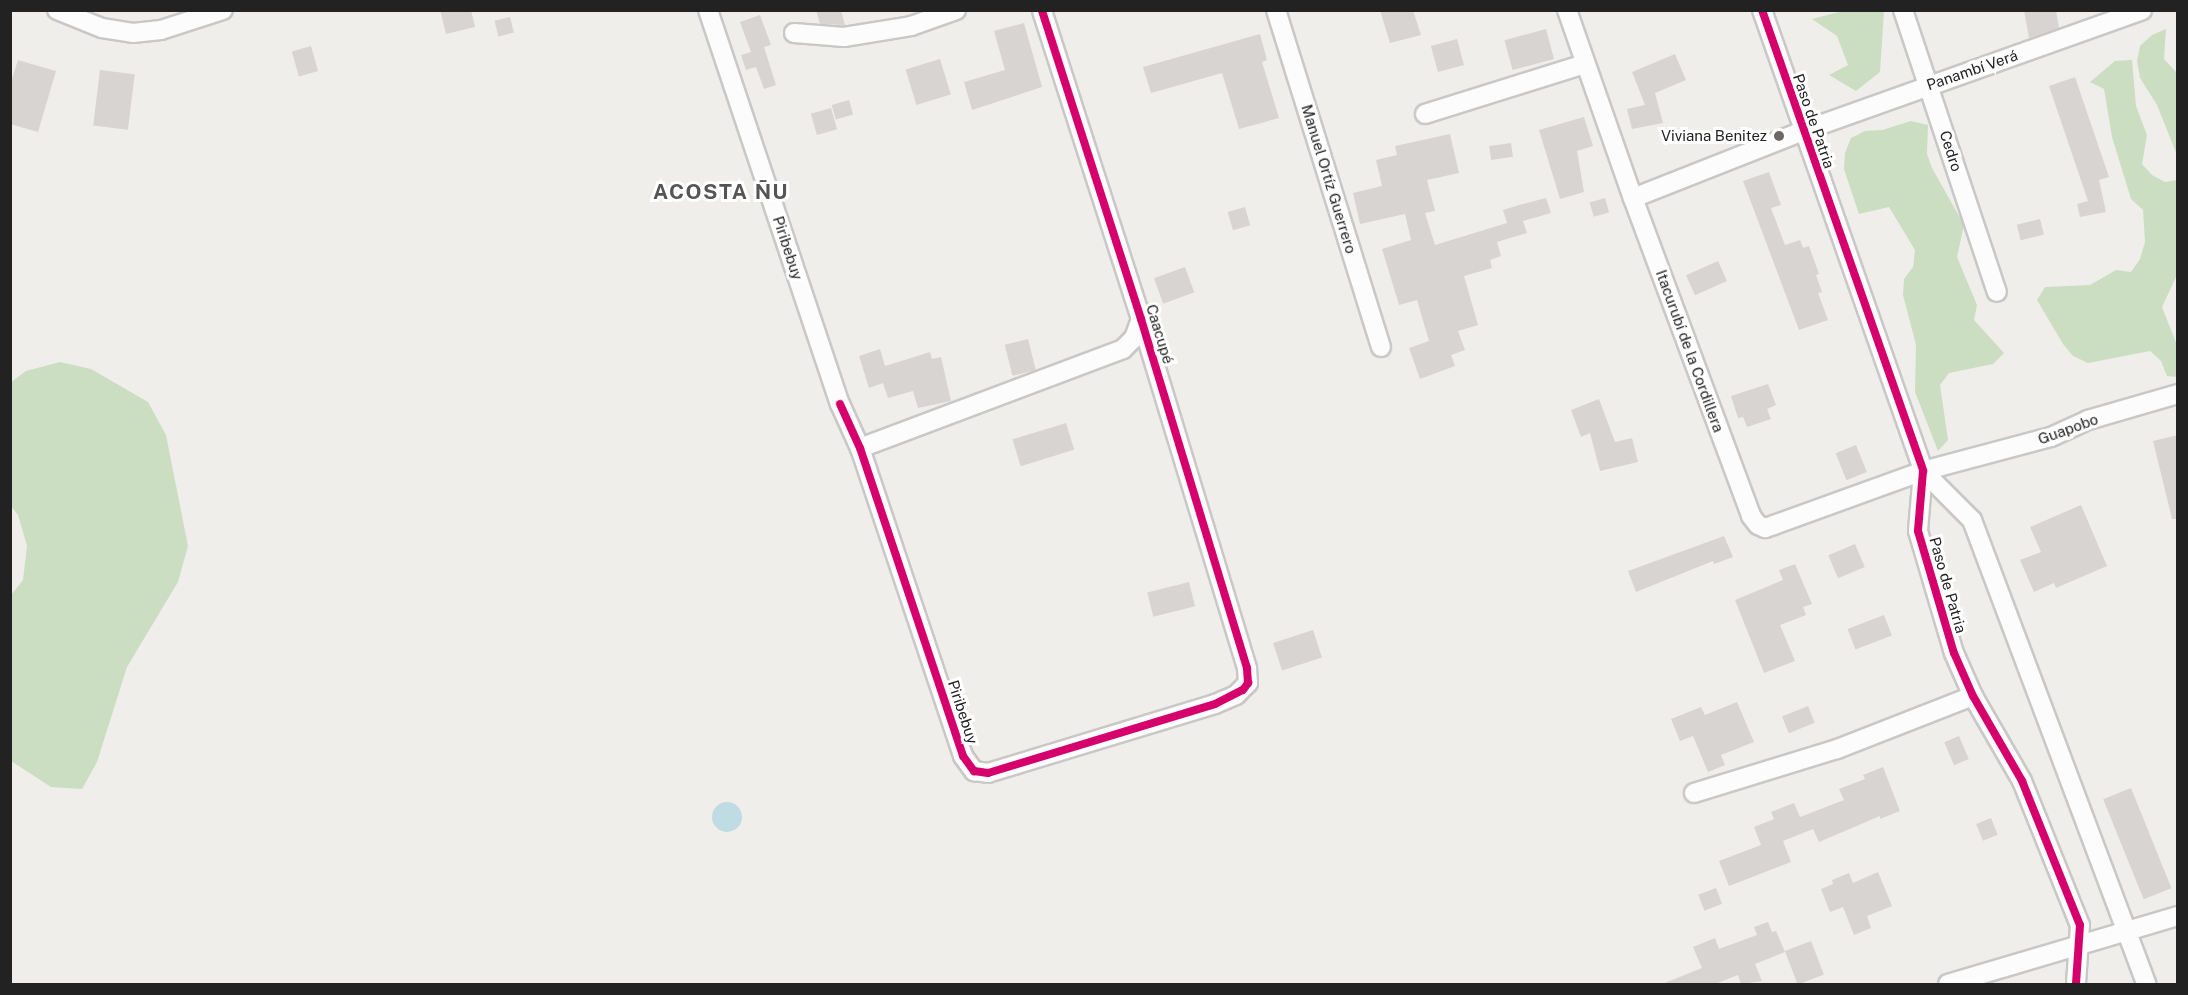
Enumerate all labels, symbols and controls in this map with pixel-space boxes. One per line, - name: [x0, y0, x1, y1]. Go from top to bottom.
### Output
- street label: Panambí Verá: [1924, 46, 2020, 94]
- street label: Paso de Patria: [1789, 71, 1839, 171]
- street label: Manuel Ortíz Guerrero: [1298, 102, 1360, 256]
- place label: Viviana Benitez: [1661, 127, 1767, 145]
- street label: Cedro: [1936, 128, 1966, 174]
- marker: Viviana Benitez: [1772, 129, 1786, 143]
- district label: ACOSTA ÑU: [653, 179, 789, 205]
- street label: Piribebuy: [769, 214, 807, 282]
- street label: Itacurubí de la Cordillera: [1652, 267, 1728, 435]
- street label: Caacupé: [1142, 302, 1178, 366]
- street label: Guapobo: [2035, 410, 2101, 448]
- street label: Paso de Patria: [1926, 535, 1970, 635]
- street label: Piribebuy: [944, 678, 982, 746]

